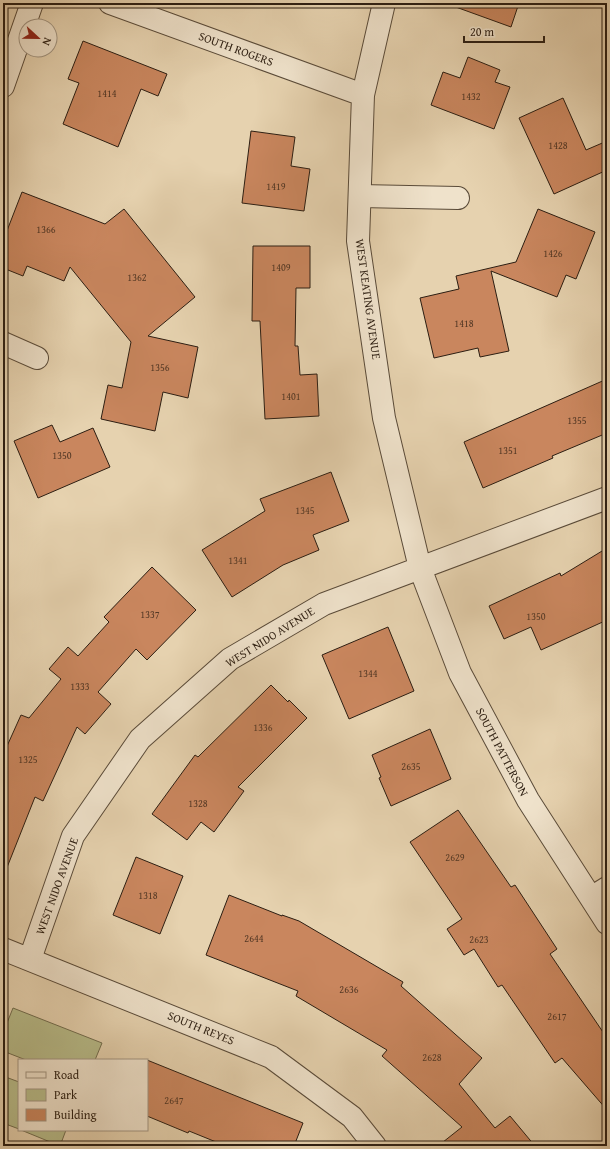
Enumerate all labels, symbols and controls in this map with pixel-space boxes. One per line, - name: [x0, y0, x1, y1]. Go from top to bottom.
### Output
- north arrow: [18, 18, 58, 58]
- scale bar: [464, 18, 544, 44]
- text: 20 m: [470, 23, 494, 40]
- street label: SOUTH ROGERS: [196, 27, 276, 70]
- text: N: [38, 35, 56, 49]
- house number: 1414: [97, 86, 117, 101]
- house number: 1432: [461, 89, 481, 104]
- house number: 1428: [548, 138, 568, 153]
- house number: 1419: [266, 179, 286, 194]
- house number: 1366: [36, 222, 56, 237]
- street label: WEST KEATING AVENUE: [352, 238, 385, 360]
- house number: 1426: [543, 246, 563, 261]
- house number: 1409: [271, 260, 291, 275]
- house number: 1362: [127, 270, 147, 285]
- house number: 1418: [454, 316, 474, 331]
- house number: 1356: [150, 360, 170, 375]
- house number: 1401: [281, 389, 301, 404]
- house number: 1355: [567, 413, 587, 428]
- house number: 1351: [498, 443, 518, 458]
- house number: 1350: [52, 448, 72, 463]
- house number: 1345: [295, 503, 315, 518]
- house number: 1341: [228, 553, 248, 568]
- street label: WEST NIDO AVENUE: [222, 602, 318, 671]
- house number: 1337: [140, 607, 160, 622]
- house number: 1350: [526, 609, 546, 624]
- house number: 1344: [358, 666, 378, 681]
- house number: 1333: [70, 679, 90, 694]
- street label: SOUTH PATTERSON: [472, 704, 533, 799]
- house number: 1336: [253, 720, 273, 735]
- house number: 1325: [18, 752, 38, 767]
- house number: 2635: [401, 759, 421, 774]
- house number: 1328: [188, 796, 208, 811]
- street label: WEST NIDO AVENUE: [31, 835, 82, 937]
- house number: 2629: [445, 850, 465, 865]
- house number: 1318: [138, 888, 158, 903]
- house number: 2644: [244, 931, 264, 946]
- house number: 2623: [469, 932, 489, 947]
- house number: 2636: [339, 982, 359, 997]
- street label: SOUTH REYES: [165, 1006, 237, 1049]
- house number: 2617: [547, 1009, 567, 1024]
- house number: 2628: [422, 1050, 442, 1065]
- legend: [18, 1059, 148, 1131]
- text: Road: [54, 1066, 80, 1083]
- text: Park: [54, 1086, 78, 1103]
- house number: 2647: [164, 1093, 184, 1108]
- text: Building: [54, 1106, 97, 1123]

